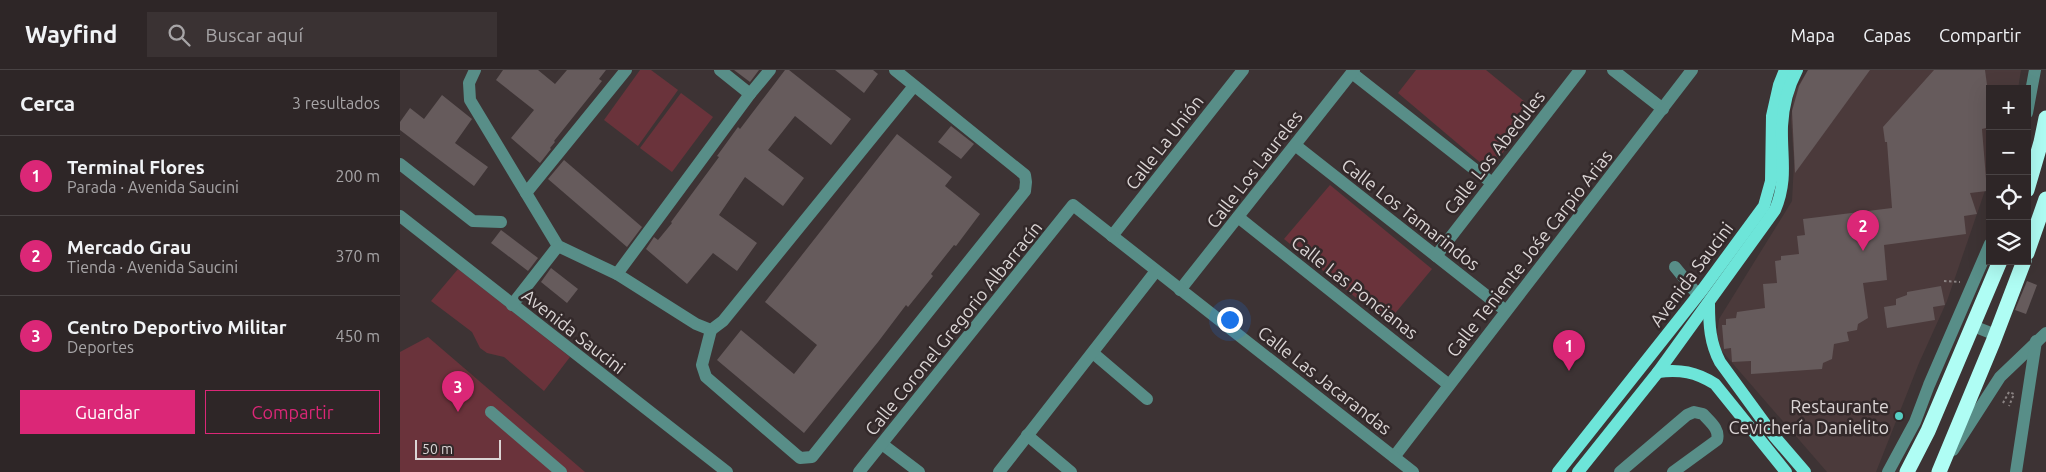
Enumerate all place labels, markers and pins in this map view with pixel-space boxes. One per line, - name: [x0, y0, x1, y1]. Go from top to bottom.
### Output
- pin: 2: [1847, 210, 1879, 251]
- pin: 1: [1553, 330, 1585, 371]
- pin: 3: [442, 371, 474, 412]
- place label: Restaurante Cevichería Danielito: [1729, 396, 1889, 437]
- marker: Restaurante Cevichería Danielito: [1893, 410, 1905, 422]

